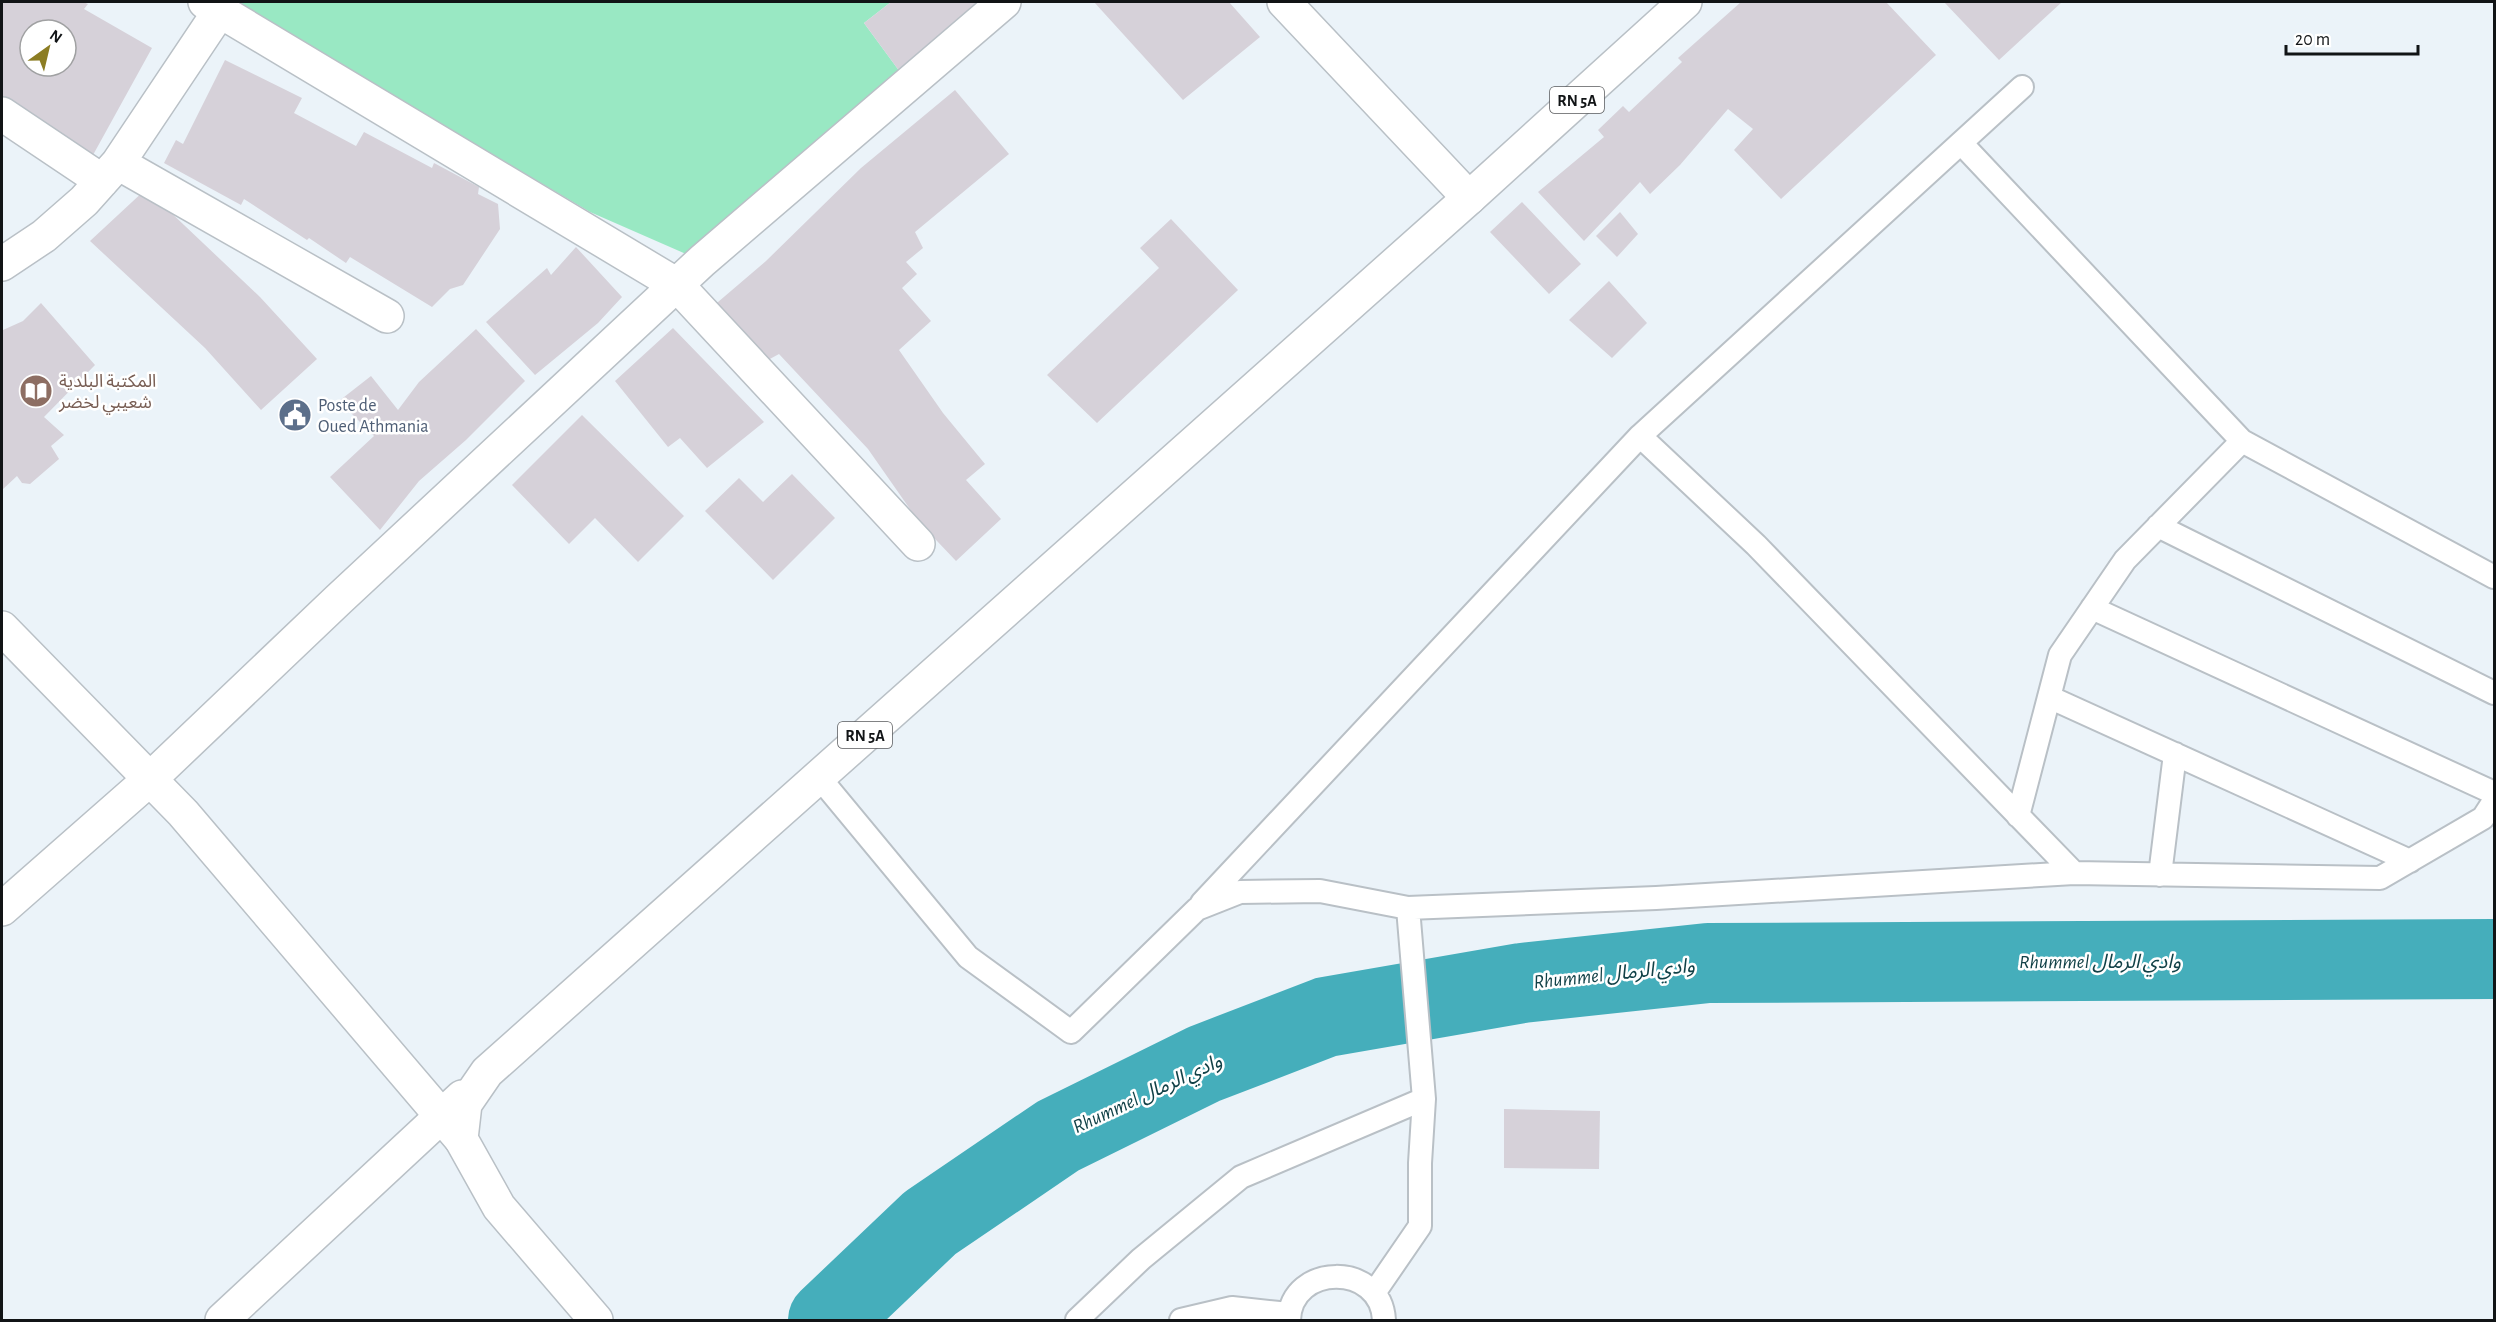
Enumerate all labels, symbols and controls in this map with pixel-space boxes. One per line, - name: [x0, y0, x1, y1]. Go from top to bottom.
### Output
- north arrow: [18, 18, 78, 78]
- scale bar: [2286, 18, 2418, 56]
- text: N: [47, 27, 65, 46]
- text: 20 m: [2295, 31, 2330, 49]
- road number: RN 5A: [1550, 87, 1604, 113]
- library icon: المكتبة البلدية شعيبي لخضر: [18, 373, 54, 409]
- place label: المكتبة البلدية شعيبي لخضر: [58, 373, 156, 415]
- public building icon: Poste de Oued Athmania: [277, 397, 313, 433]
- place label: Poste de Oued Athmania: [318, 397, 429, 436]
- road number: RN 5A: [838, 722, 892, 748]
- water label: Rhummel وادي الرمال: [2019, 952, 2181, 977]
- water label: Rhummel وادي الرمال: [1533, 956, 1696, 997]
- water label: Rhummel وادي الرمال: [1070, 1051, 1227, 1141]

